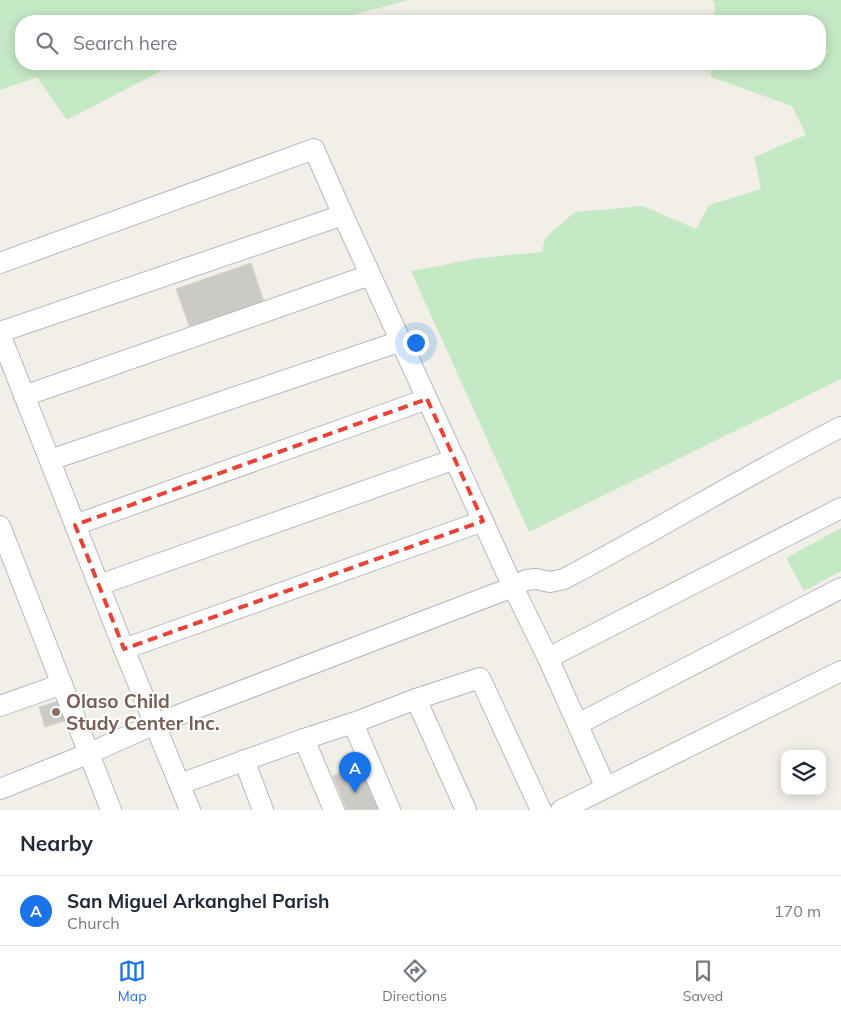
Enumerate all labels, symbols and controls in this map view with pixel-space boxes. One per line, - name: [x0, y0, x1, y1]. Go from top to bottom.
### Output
- search box: [15, 15, 826, 70]
- icon: search: [33, 29, 61, 57]
- text: Search here: [73, 31, 177, 55]
- your location: [403, 330, 429, 356]
- place label: Olaso Child Study Center Inc.: [66, 689, 220, 735]
- marker: Olaso Child Study Center Inc.: [50, 706, 62, 718]
- map controls: [781, 750, 826, 795]
- button: layers: [781, 750, 826, 795]
- pin: A: [339, 752, 371, 793]
- text: Nearby: [20, 830, 93, 856]
- text: San Miguel Arkanghel Parish: [67, 889, 330, 913]
- text: A: [30, 901, 42, 921]
- text: 170 m: [774, 901, 821, 921]
- text: Church: [67, 913, 120, 933]
- tab: Map: [118, 957, 147, 1005]
- tab: Directions: [382, 957, 447, 1005]
- tab: Saved: [683, 957, 723, 1005]

